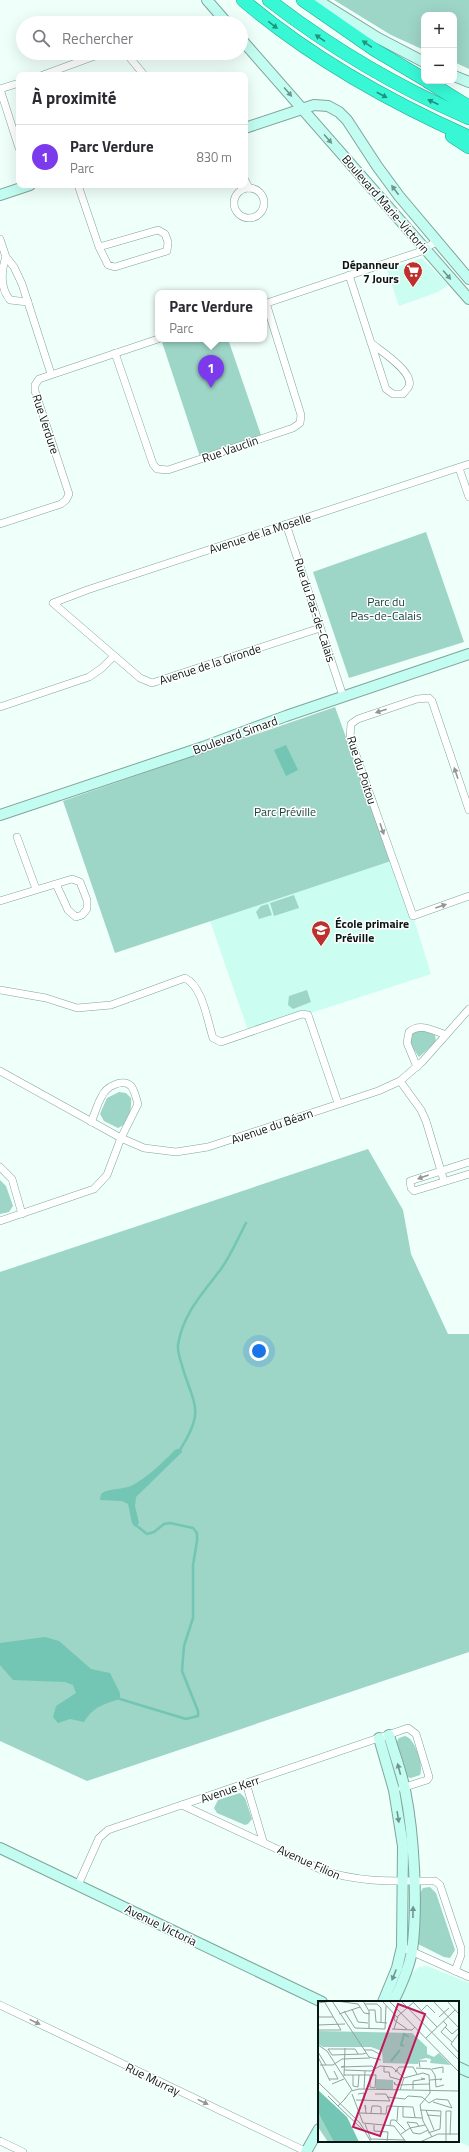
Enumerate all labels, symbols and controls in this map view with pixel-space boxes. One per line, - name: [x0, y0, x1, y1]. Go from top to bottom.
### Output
- map controls: [421, 12, 457, 84]
- button: +: [421, 12, 457, 48]
- search box: [16, 16, 248, 60]
- one-way arrow: [268, 20, 279, 29]
- icon: search: [30, 27, 52, 49]
- text: Rechercher: [62, 27, 133, 50]
- one-way arrow: [315, 34, 326, 42]
- one-way arrow: [362, 40, 372, 48]
- button: −: [421, 48, 457, 84]
- text: À proximité: [32, 85, 116, 111]
- one-way arrow: [283, 87, 292, 97]
- one-way arrow: [376, 92, 388, 98]
- one-way arrow: [428, 99, 439, 105]
- one-way arrow: [323, 134, 332, 143]
- text: Parc Verdure: [70, 135, 154, 158]
- text: 1: [41, 147, 49, 167]
- text: 830 m: [196, 147, 232, 167]
- street label: Boulevard Marie-Victorin: [338, 150, 434, 258]
- text: Parc: [70, 158, 94, 178]
- one-way arrow: [391, 185, 399, 196]
- place label: Dépanneur 7 Jours: [342, 255, 400, 288]
- supermarket icon: Dépanneur 7 Jours: [402, 260, 424, 288]
- one-way arrow: [443, 269, 452, 280]
- popup: [155, 290, 267, 342]
- text: Parc Verdure: [169, 295, 253, 318]
- text: Parc: [169, 318, 193, 338]
- pin: 1: [198, 355, 224, 388]
- street label: Rue Verdure: [27, 392, 65, 456]
- street label: Rue Vauclin: [199, 430, 261, 468]
- street label: Avenue de la Moselle: [207, 508, 313, 558]
- street label: Rue du Pas-de-Calais: [289, 555, 341, 665]
- park label: Parc du Pas-de-Calais: [351, 592, 422, 625]
- street label: Avenue de la Gironde: [157, 639, 263, 689]
- one-way arrow: [375, 708, 387, 714]
- street label: Boulevard Simard: [190, 711, 280, 759]
- street label: Rue du Poitou: [342, 733, 382, 807]
- one-way arrow: [453, 766, 459, 778]
- park label: Parc Préville: [254, 802, 316, 821]
- one-way arrow: [379, 823, 385, 835]
- one-way arrow: [435, 903, 447, 909]
- place label: École primaire Préville: [335, 914, 409, 947]
- school or university icon: École primaire Préville: [310, 919, 332, 947]
- street label: Avenue du Béarn: [228, 1103, 316, 1149]
- one-way arrow: [417, 1174, 429, 1180]
- your location: [249, 1341, 269, 1361]
- one-way arrow: [396, 1763, 402, 1775]
- street label: Avenue Kerr: [198, 1770, 262, 1808]
- one-way arrow: [395, 1811, 401, 1823]
- street label: Avenue Filion: [274, 1840, 344, 1884]
- street label: Avenue Victoria: [122, 1899, 200, 1951]
- one-way arrow: [410, 1905, 416, 1918]
- one-way arrow: [391, 1970, 397, 1982]
- inset map: [318, 2001, 459, 2142]
- one-way arrow: [29, 2019, 41, 2025]
- street label: Rue Murray: [122, 2058, 184, 2101]
- one-way arrow: [197, 2099, 209, 2105]

